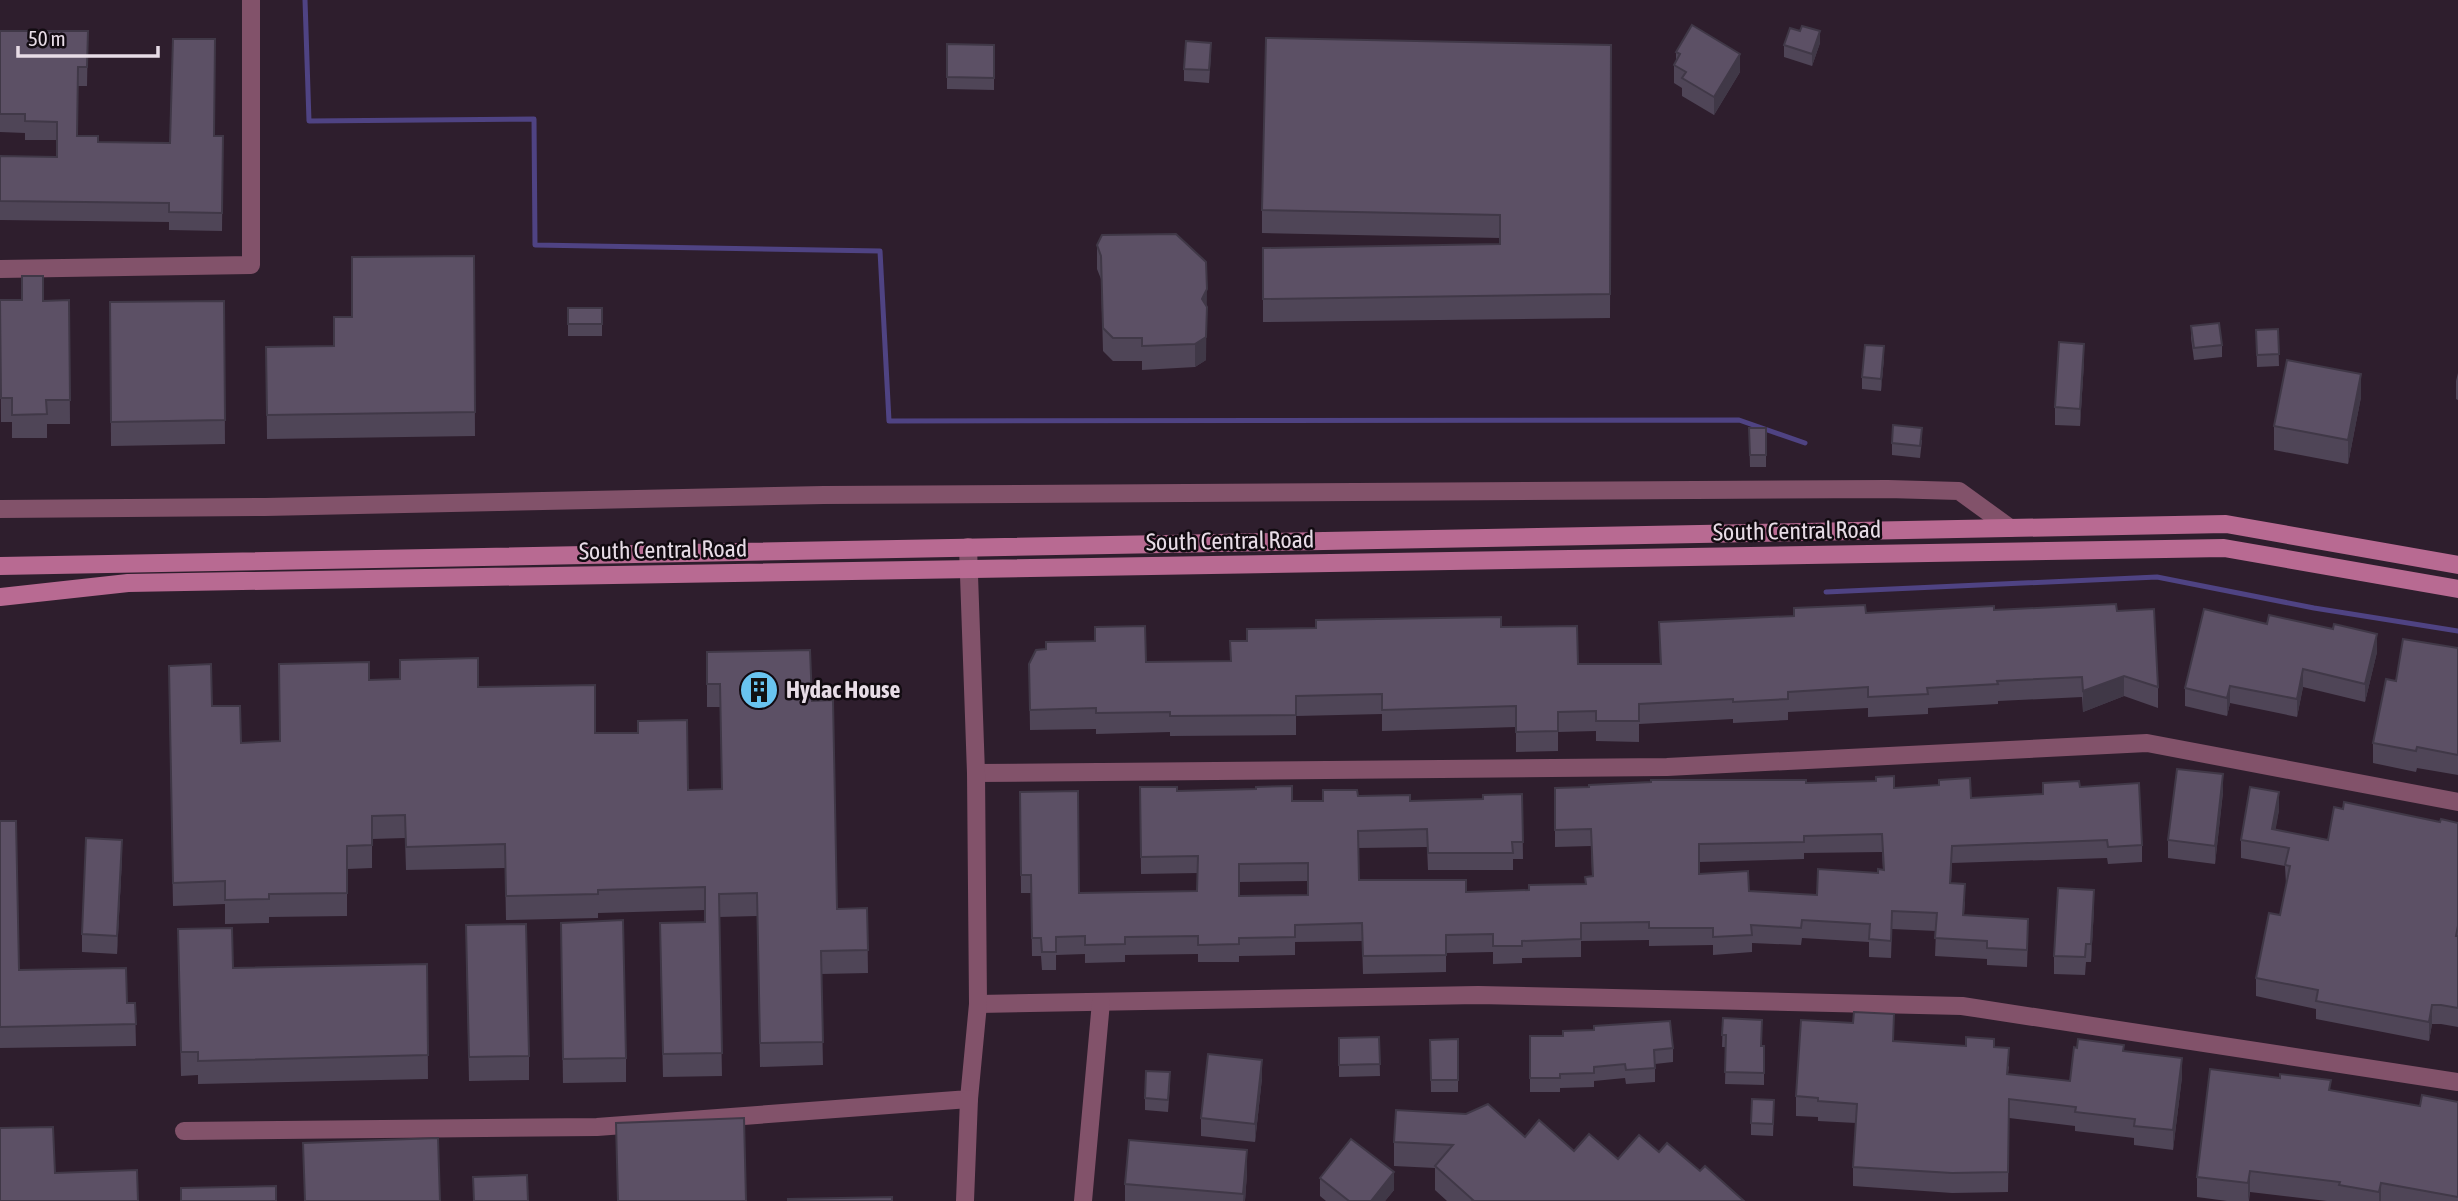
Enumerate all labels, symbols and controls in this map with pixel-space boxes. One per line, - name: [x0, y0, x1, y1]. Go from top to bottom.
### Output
- scale bar: [18, 14, 158, 58]
- text: 50 m: [28, 26, 66, 50]
- street label: South Central Road: [1713, 516, 1881, 545]
- street label: South Central Road: [1146, 526, 1314, 555]
- street label: South Central Road: [579, 535, 747, 564]
- building icon: Hydac House: [738, 669, 780, 711]
- place label: Hydac House: [786, 676, 901, 703]

